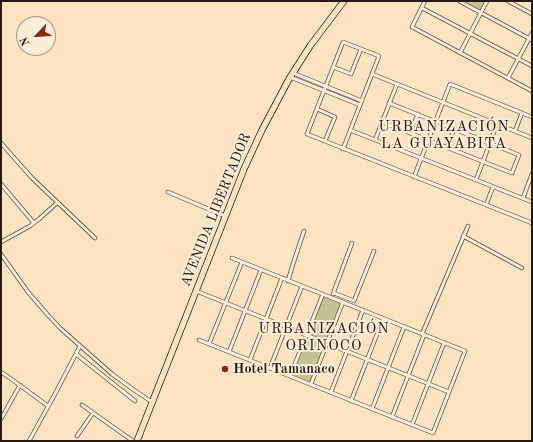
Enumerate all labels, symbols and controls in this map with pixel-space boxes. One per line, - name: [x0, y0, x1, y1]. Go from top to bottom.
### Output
- north arrow: [16, 16, 56, 56]
- text: N: [19, 35, 32, 47]
- district label: URBANIZACIÓN LA GUAYABITA: [378, 118, 510, 153]
- street label: AVENIDA LIBERTADOR: [177, 131, 255, 289]
- district label: URBANIZACIÓN ORINOCO: [258, 320, 390, 355]
- place label: Hotel Tamanaco: [233, 361, 335, 377]
- marker: Hotel Tamanaco: [220, 364, 230, 374]

